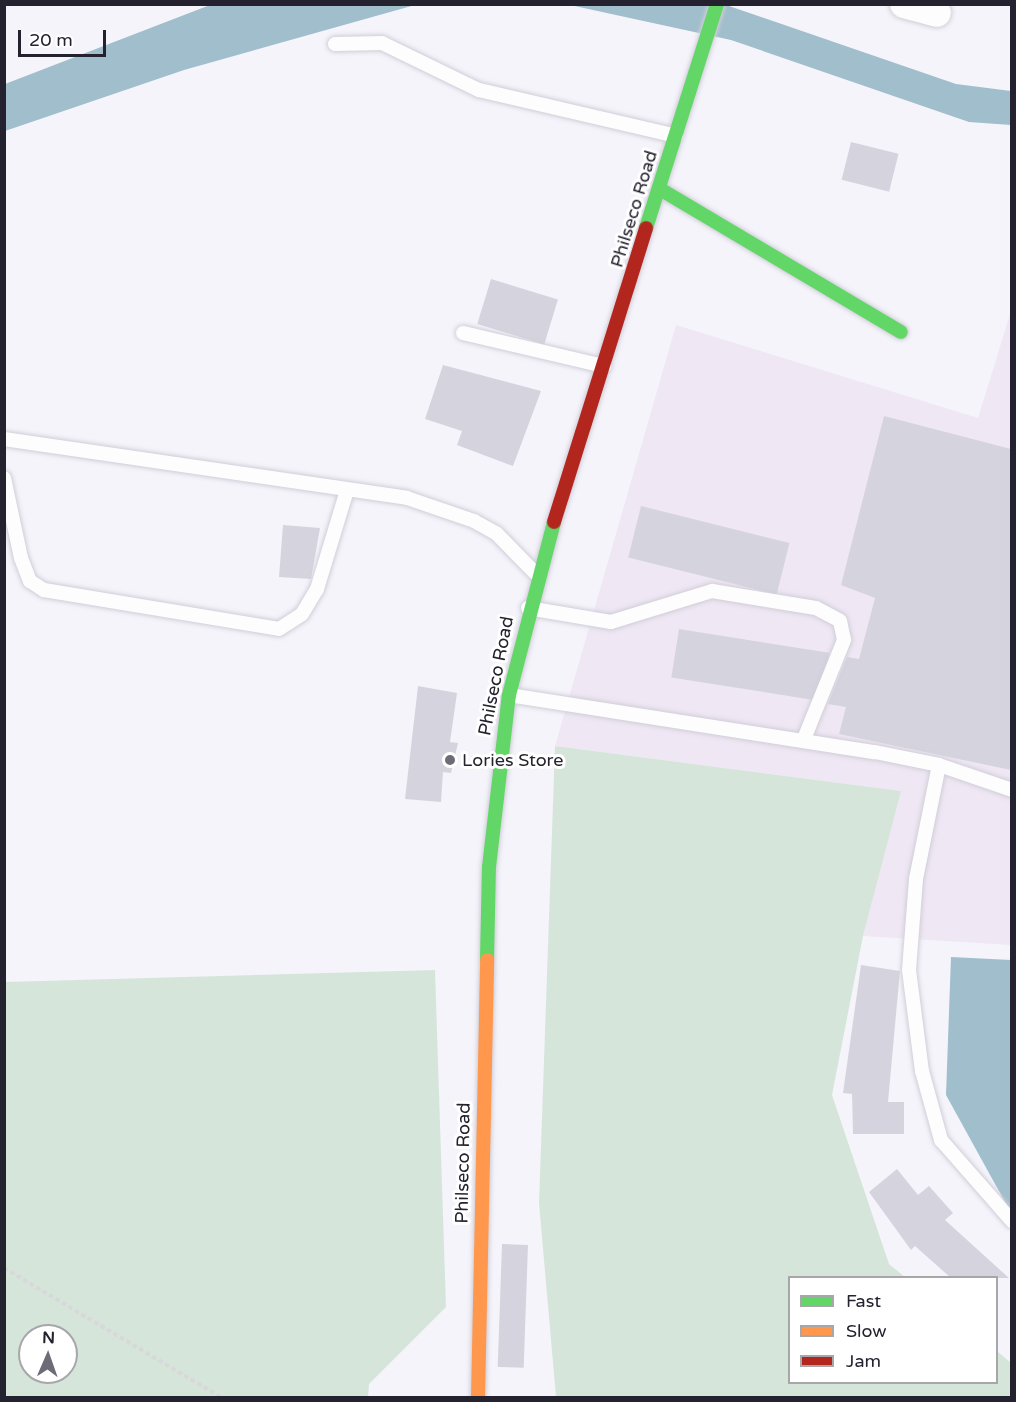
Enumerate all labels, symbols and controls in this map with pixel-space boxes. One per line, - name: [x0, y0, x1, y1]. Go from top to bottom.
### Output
- scale bar: [21, 18, 110, 56]
- text: 20 m: [29, 29, 73, 51]
- street label: Philseco Road: [606, 148, 662, 270]
- street label: Philseco Road: [474, 614, 518, 738]
- place label: Lories Store: [462, 749, 563, 771]
- marker: Lories Store: [443, 753, 457, 767]
- street label: Philseco Road: [451, 1102, 475, 1224]
- legend: [788, 1276, 998, 1384]
- text: Fast: [846, 1290, 881, 1312]
- text: Slow: [846, 1320, 887, 1342]
- north arrow: [18, 1324, 78, 1384]
- text: N: [42, 1328, 55, 1348]
- text: Jam: [846, 1350, 881, 1372]

